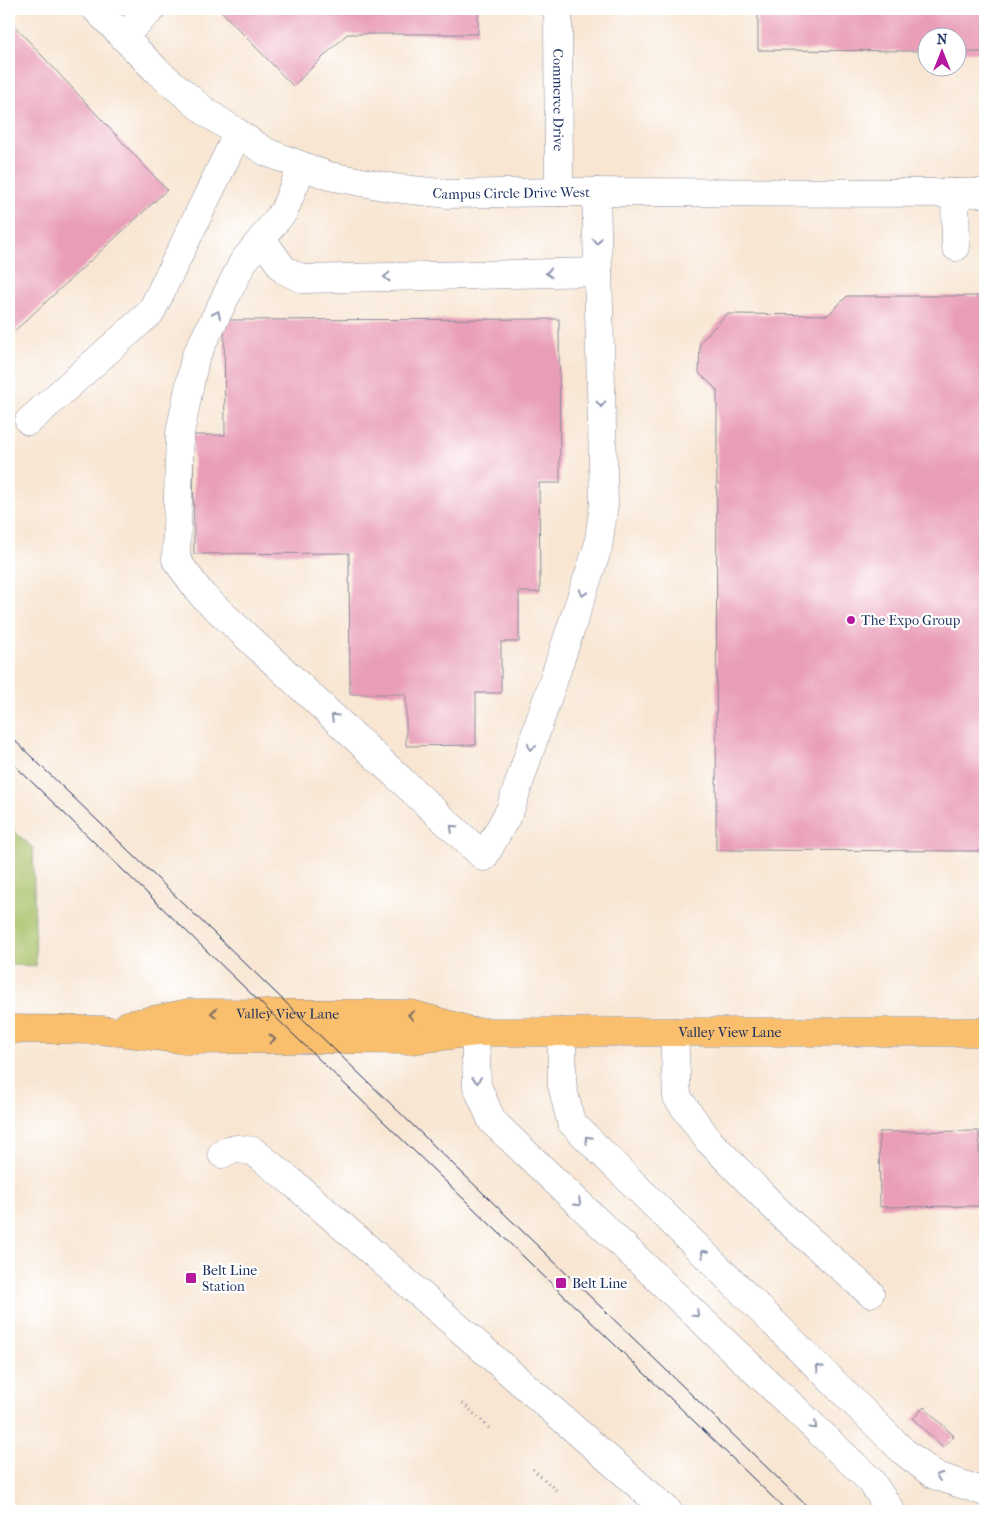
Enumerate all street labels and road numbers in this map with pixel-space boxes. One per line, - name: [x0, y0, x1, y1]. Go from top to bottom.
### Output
- street label: Commerce Drive: [549, 48, 567, 152]
- street label: Campus Circle Drive West: [431, 184, 590, 203]
- street label: Valley View Lane: [235, 1005, 339, 1023]
- street label: Valley View Lane: [677, 1024, 781, 1041]

